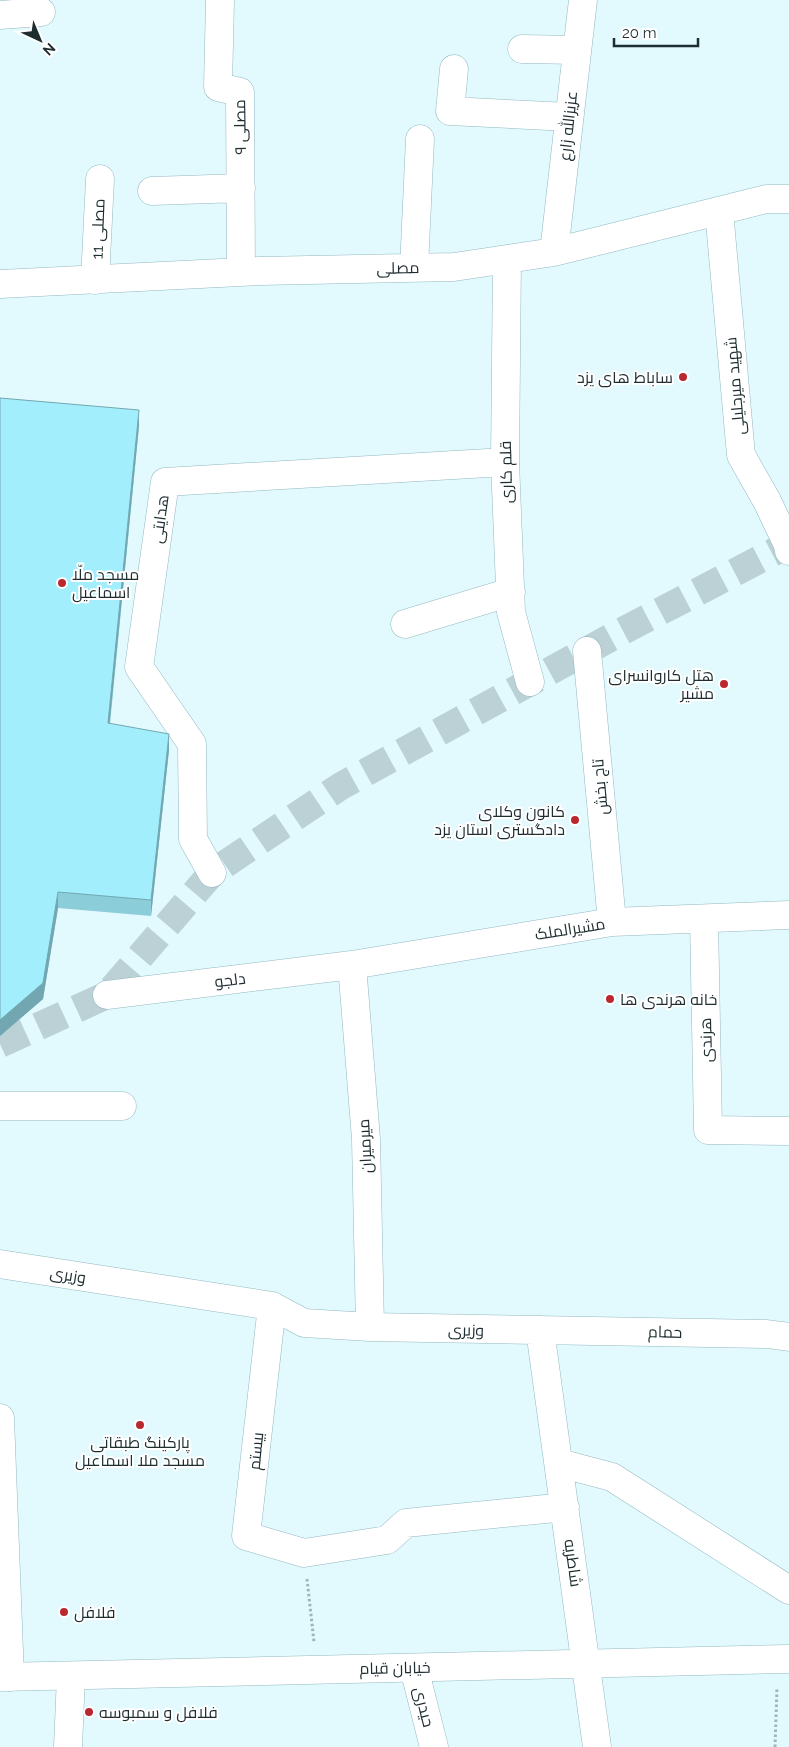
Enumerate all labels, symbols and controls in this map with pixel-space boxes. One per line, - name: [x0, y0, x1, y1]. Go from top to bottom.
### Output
- north arrow: [15, 15, 65, 65]
- scale bar: [614, 15, 698, 47]
- text: 20 m: [622, 24, 657, 42]
- text: N: [40, 40, 58, 59]
- street label: عزیزالله زارع: [554, 90, 583, 162]
- street label: مصلی ۹: [230, 99, 251, 155]
- street label: مصلی 11: [87, 198, 110, 260]
- street label: مصلی: [376, 258, 420, 279]
- street label: شهید میرجلیلی: [721, 336, 750, 436]
- place label: ساباط های یزد: [577, 368, 673, 388]
- marker: ساباط های یزد: [677, 371, 689, 383]
- street label: قلم کاری: [496, 441, 518, 503]
- street label: هدایتی: [147, 494, 174, 545]
- place label: مسجد ملّا اسماعیل: [72, 564, 139, 603]
- marker: مسجد ملّا اسماعیل: [56, 577, 68, 589]
- place label: هتل کاروانسرای مشیر: [608, 666, 714, 703]
- marker: هتل کاروانسرای مشیر: [718, 678, 730, 690]
- street label: تاج بخش: [588, 757, 614, 816]
- place label: کانون وکلای دادگستری استان یزد: [434, 802, 565, 840]
- marker: کانون وکلای دادگستری استان یزد: [569, 814, 581, 826]
- street label: مشیرالملک: [533, 914, 607, 944]
- street label: دلجو: [213, 969, 247, 991]
- place label: خانه هرندی ها: [620, 990, 717, 1010]
- marker: خانه هرندی ها: [604, 993, 616, 1005]
- street label: هرندی: [696, 1017, 717, 1063]
- street label: میرمیران: [354, 1118, 377, 1174]
- street label: وزیری: [48, 1263, 87, 1288]
- street label: وزیری: [448, 1320, 484, 1341]
- street label: حمام: [648, 1322, 682, 1344]
- marker: پارکینگ طبقاتی مسجد ملا اسماعیل: [134, 1419, 146, 1431]
- street label: بیستم: [245, 1431, 269, 1471]
- place label: پارکینگ طبقاتی مسجد ملا اسماعیل: [75, 1433, 205, 1471]
- street label: شاطریه: [560, 1538, 586, 1588]
- place label: فلافل: [74, 1603, 115, 1623]
- marker: فلافل: [58, 1606, 70, 1618]
- street label: خیابان قیام: [359, 1658, 431, 1680]
- street label: حیدری: [409, 1685, 438, 1729]
- place label: فلافل و سمبوسه: [99, 1703, 218, 1723]
- marker: فلافل و سمبوسه: [83, 1706, 95, 1718]

